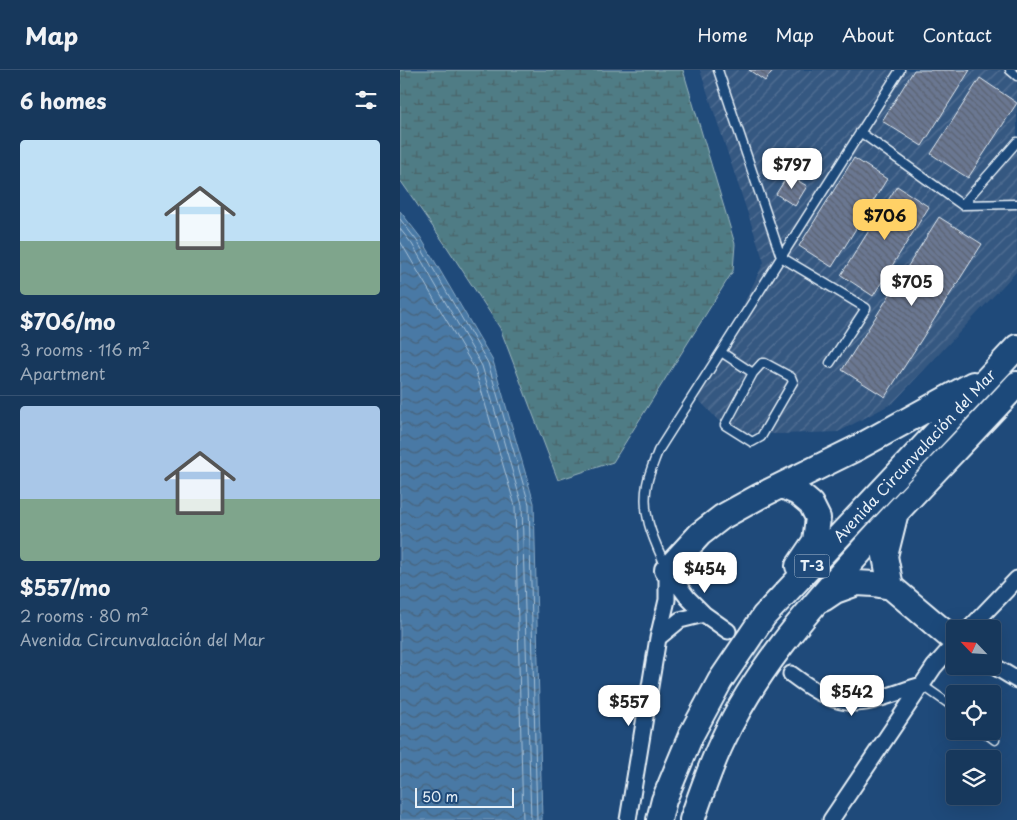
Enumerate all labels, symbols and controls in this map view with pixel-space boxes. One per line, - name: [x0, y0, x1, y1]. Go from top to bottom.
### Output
- text: Map: [25, 17, 78, 53]
- text: Home: [697, 21, 747, 48]
- text: Map: [775, 21, 814, 48]
- text: About: [842, 21, 894, 48]
- text: Contact: [922, 21, 992, 48]
- text: 6 homes: [20, 84, 106, 116]
- icon: filters: [352, 86, 380, 114]
- pin: $797: [762, 148, 822, 190]
- text: $797: [773, 152, 811, 176]
- icon: home: [155, 173, 245, 263]
- pin: $706: [855, 198, 915, 241]
- text: $706: [864, 203, 906, 227]
- pin: $705: [882, 264, 942, 307]
- text: $705: [891, 269, 933, 293]
- text: $706/mo: [20, 305, 115, 337]
- text: 3 rooms · 116 m²: [20, 337, 150, 361]
- text: Apartment: [20, 361, 105, 385]
- street label: Avenida Circunvalación del Mar: [827, 363, 1001, 547]
- icon: home: [155, 438, 245, 528]
- pin: $454: [675, 552, 735, 594]
- road number: T-3: [794, 554, 830, 578]
- text: $454: [684, 556, 726, 580]
- text: $557/mo: [20, 571, 110, 603]
- text: 2 rooms · 80 m²: [20, 603, 149, 627]
- north arrow: [946, 620, 1001, 675]
- map controls: [946, 620, 1001, 805]
- text: Avenida Circunvalación del Mar: [20, 627, 265, 651]
- pin: $542: [822, 674, 882, 717]
- text: $542: [831, 679, 873, 703]
- pin: $557: [599, 684, 659, 727]
- button: locate: [946, 685, 1001, 740]
- text: $557: [609, 689, 649, 713]
- button: layers: [946, 750, 1001, 805]
- scale bar: [415, 785, 514, 808]
- text: 50 m: [422, 786, 458, 807]

